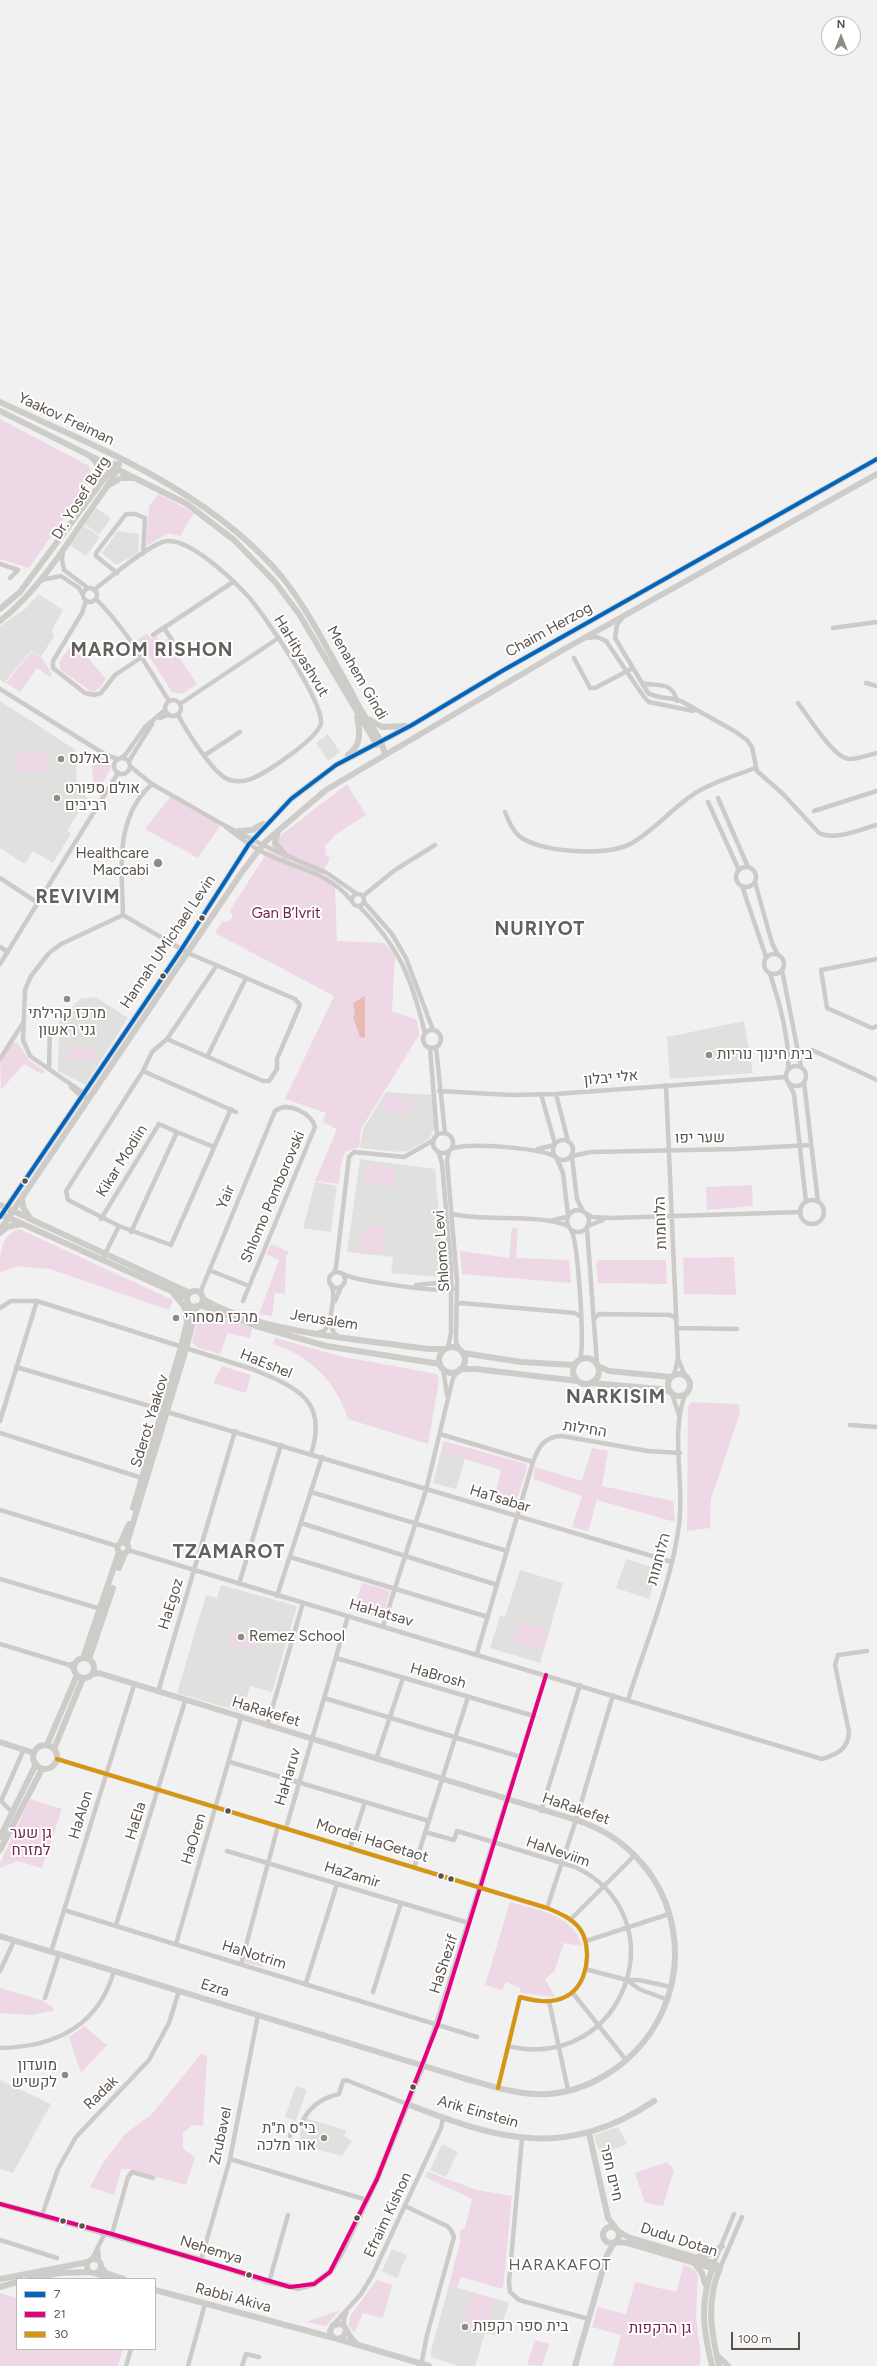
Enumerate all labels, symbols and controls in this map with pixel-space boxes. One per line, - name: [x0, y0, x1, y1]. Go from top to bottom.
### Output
- north arrow: [821, 16, 861, 56]
- text: N: [837, 18, 845, 31]
- street label: Yaakov Freiman: [15, 389, 117, 449]
- street label: Dr. Yosef Burg: [48, 453, 114, 543]
- street label: Chaim Herzog: [503, 599, 595, 661]
- street label: HaHityashvut: [270, 612, 332, 700]
- street label: Menahem Gindi: [323, 623, 391, 723]
- district label: MAROM RISHON: [70, 639, 234, 661]
- place label: באלנס: [69, 750, 109, 768]
- marker: באלנס: [56, 754, 66, 764]
- place label: אולם ספורט רביבים: [65, 780, 140, 815]
- marker: אולם ספורט רביבים: [52, 793, 62, 803]
- place label: Healthcare Maccabi: [76, 845, 149, 880]
- marker: Healthcare Maccabi: [152, 857, 164, 869]
- street label: Hannah UMichael Levin: [117, 872, 219, 1012]
- district label: REVIVIM: [35, 886, 121, 908]
- park label: Gan B’Ivrit: [251, 905, 321, 923]
- unlabelled marker: [197, 913, 207, 923]
- district label: NURIYOT: [495, 918, 585, 940]
- unlabelled marker: [158, 971, 168, 981]
- marker: מרכז קהילתי גני ראשון: [62, 994, 72, 1004]
- place label: מרכז קהילתי גני ראשון: [28, 1005, 106, 1040]
- place label: בית חינוך נוריות: [717, 1046, 813, 1064]
- marker: בית חינוך נוריות: [704, 1050, 714, 1060]
- street label: אלי יבלון: [583, 1067, 639, 1089]
- street label: Kikar Modiin: [93, 1122, 151, 1200]
- street label: Shlomo Pomborovski: [237, 1128, 309, 1266]
- street label: שער יפו: [675, 1129, 725, 1147]
- unlabelled marker: [20, 1176, 30, 1186]
- street label: Yair: [213, 1182, 239, 1212]
- street label: הלוחמות: [651, 1196, 671, 1250]
- street label: Shlomo Levi: [430, 1210, 454, 1292]
- street label: Jerusalem: [289, 1306, 359, 1334]
- place label: מרכז מסחרי: [184, 1309, 258, 1327]
- marker: מרכז מסחרי: [171, 1313, 181, 1323]
- street label: HaEshel: [237, 1345, 295, 1383]
- street label: Sderot Yaakov: [127, 1372, 173, 1470]
- district label: NARKISIM: [566, 1386, 666, 1408]
- street label: החילות: [562, 1417, 608, 1441]
- street label: HaTsabar: [467, 1481, 533, 1517]
- street label: הלוחמות: [643, 1531, 675, 1587]
- district label: TZAMAROT: [173, 1541, 285, 1563]
- street label: HaEgoz: [155, 1576, 187, 1632]
- street label: HaHatsav: [347, 1595, 415, 1631]
- place label: Remez School: [249, 1628, 345, 1646]
- marker: Remez School: [236, 1632, 246, 1642]
- street label: HaBrosh: [408, 1659, 468, 1693]
- street label: HaRakefet: [230, 1693, 302, 1731]
- street label: HaHaruv: [271, 1746, 305, 1808]
- street label: HaAlon: [65, 1789, 97, 1841]
- street label: HaRakefet: [540, 1789, 612, 1829]
- street label: HaEla: [122, 1800, 150, 1842]
- unlabelled marker: [223, 1806, 233, 1816]
- street label: HaOren: [178, 1811, 210, 1867]
- street label: Mordei HaGetaot: [314, 1815, 430, 1867]
- park label: גן שער למזרח: [10, 1825, 52, 1860]
- street label: HaNeviim: [524, 1833, 592, 1871]
- street label: HaZamir: [322, 1858, 382, 1892]
- unlabelled marker: [436, 1871, 446, 1881]
- unlabelled marker: [446, 1874, 456, 1884]
- street label: HaShezif: [426, 1932, 462, 1996]
- street label: HaNotrim: [220, 1937, 288, 1973]
- street label: Ezra: [199, 1975, 231, 2001]
- place label: מועדון לקשיש: [12, 2057, 57, 2092]
- marker: מועדון לקשיש: [60, 2070, 70, 2080]
- street label: Radak: [80, 2072, 122, 2114]
- unlabelled marker: [408, 2082, 418, 2092]
- street label: Arik Einstein: [436, 2092, 520, 2132]
- street label: Zrubavel: [206, 2106, 236, 2166]
- place label: בי"ס ת"ת אור מלכה: [257, 2120, 316, 2155]
- marker: בי"ס ת"ת אור מלכה: [319, 2133, 329, 2143]
- street label: חיים חפר: [596, 2143, 626, 2203]
- street label: Efraim Kishon: [360, 2169, 416, 2261]
- unlabelled marker: [352, 2213, 362, 2223]
- unlabelled marker: [58, 2216, 68, 2226]
- street label: Dudu Dotan: [638, 2219, 720, 2261]
- unlabelled marker: [77, 2221, 87, 2231]
- street label: Nehemya: [178, 2232, 244, 2268]
- district label: HARAKAFOT: [508, 2255, 612, 2275]
- unlabelled marker: [244, 2270, 254, 2280]
- legend: [16, 2278, 156, 2350]
- street label: Rabbi Akiva: [193, 2279, 273, 2317]
- text: 7: [54, 2287, 60, 2301]
- text: 21: [54, 2307, 66, 2321]
- place label: בית ספר רקפות: [473, 2318, 568, 2336]
- park label: גן הרקפות: [629, 2320, 691, 2338]
- marker: בית ספר רקפות: [460, 2322, 470, 2332]
- scale bar: [733, 2324, 802, 2350]
- text: 30: [54, 2327, 68, 2341]
- text: 100 m: [738, 2332, 772, 2346]

